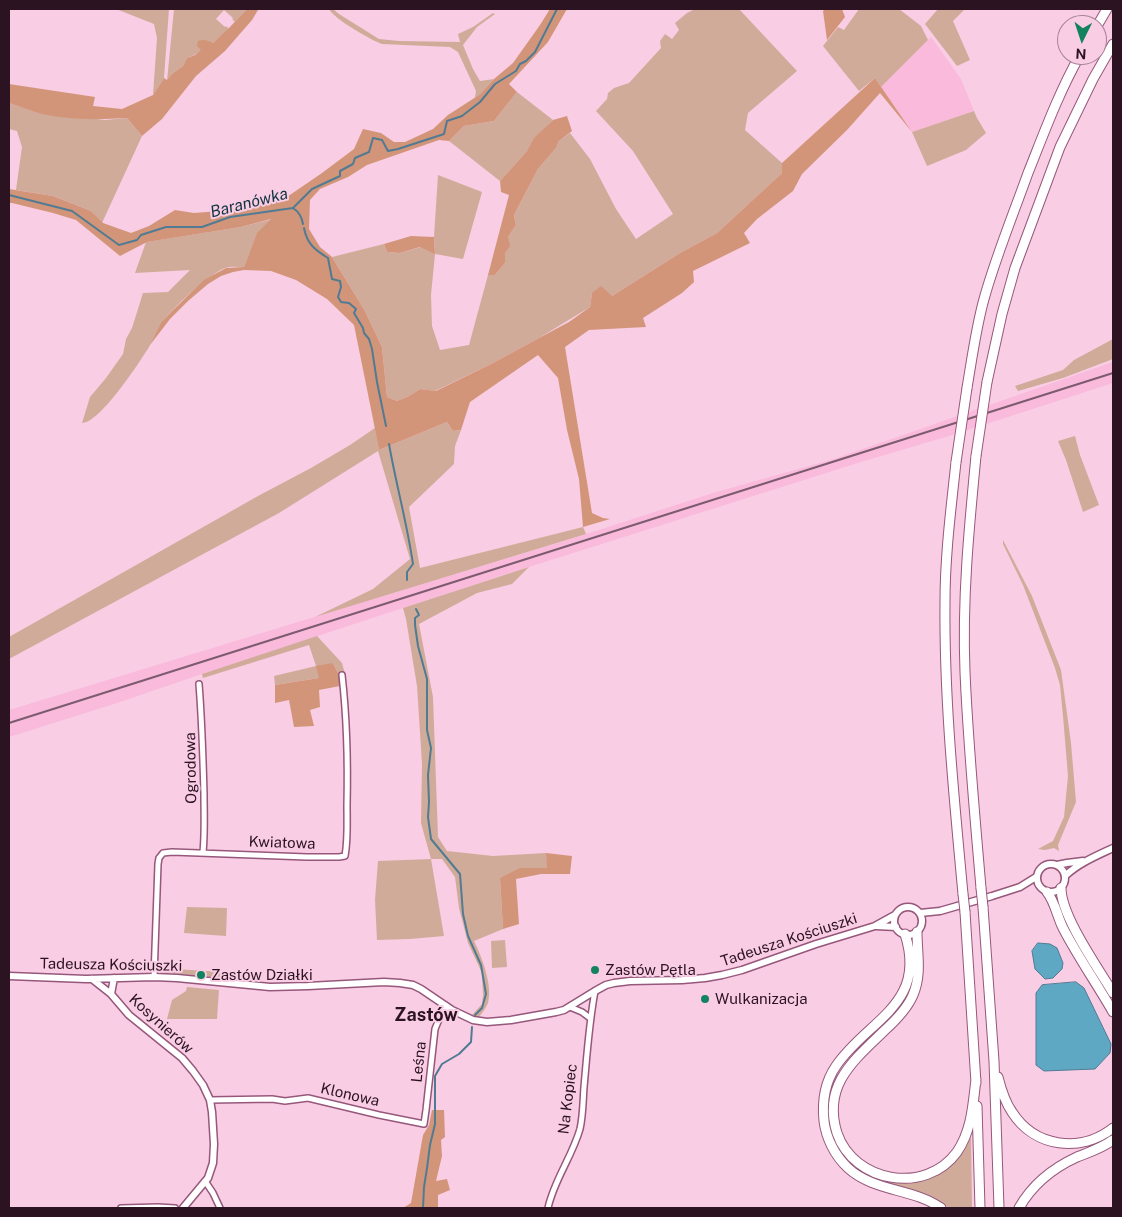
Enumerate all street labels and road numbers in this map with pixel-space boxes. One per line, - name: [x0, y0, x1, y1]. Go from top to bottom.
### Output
- street label: Ogrodowa: [181, 732, 201, 804]
- street label: Kwiatowa: [248, 833, 316, 853]
- street label: Tadeusza Kościuszki: [719, 909, 859, 971]
- street label: Tadeusza Kościuszki: [40, 955, 182, 975]
- street label: Kosynierów: [125, 990, 197, 1058]
- street label: Leśna: [408, 1041, 430, 1083]
- street label: Na Kopiec: [555, 1063, 581, 1135]
- street label: Klonowa: [319, 1080, 381, 1110]

